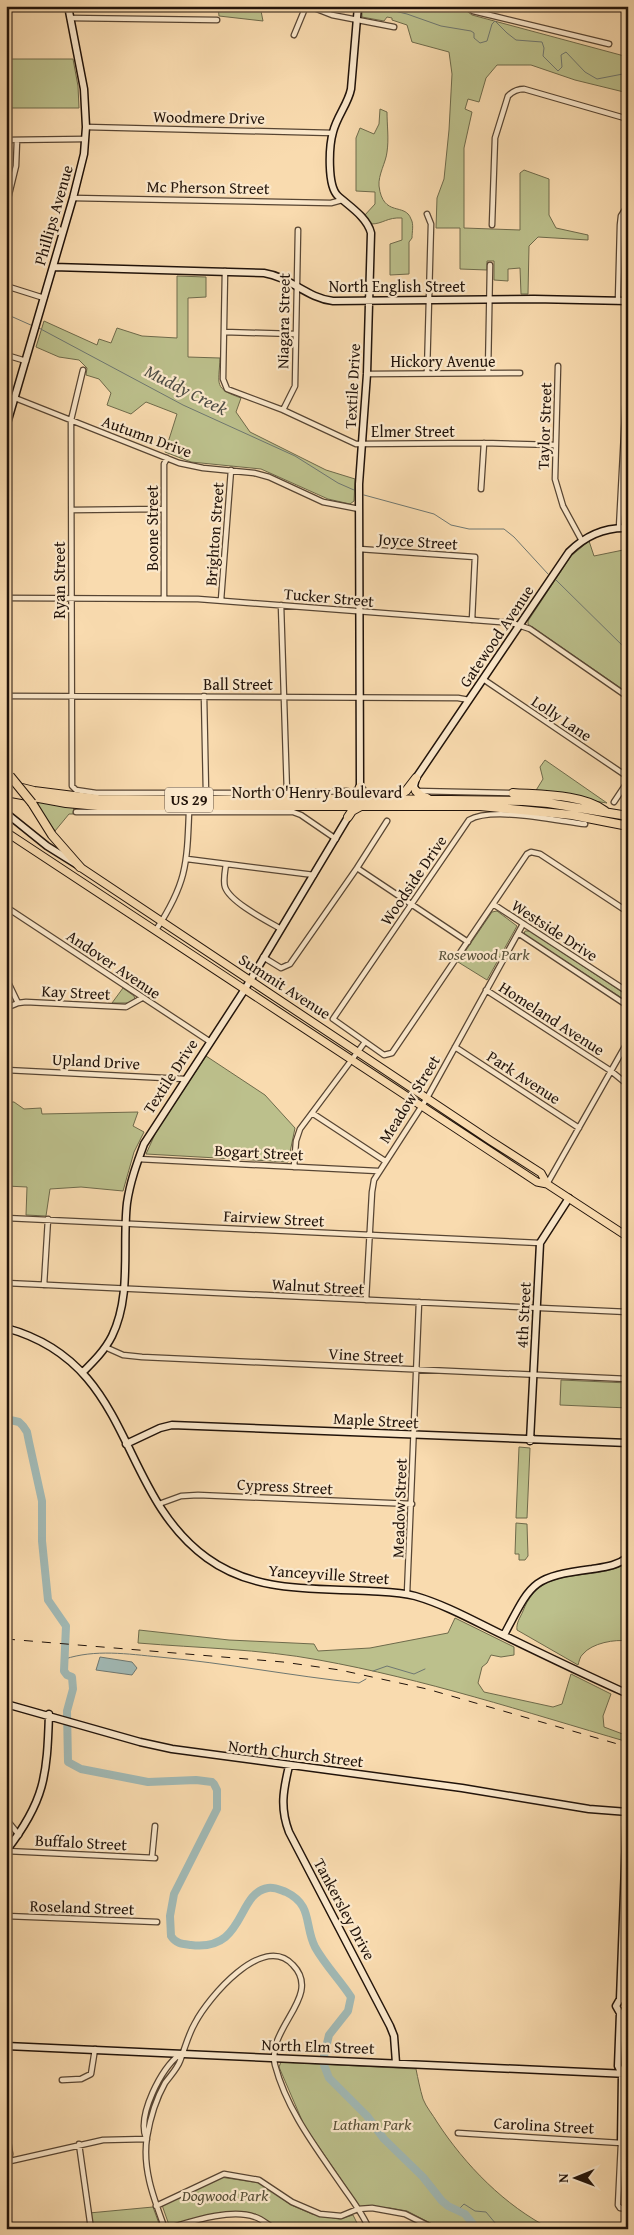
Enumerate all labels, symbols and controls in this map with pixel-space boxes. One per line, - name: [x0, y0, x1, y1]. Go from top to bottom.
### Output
- street label: Woodmere Drive: [153, 104, 265, 130]
- street label: Phillips Avenue: [27, 162, 79, 268]
- street label: Mc Pherson Street: [146, 174, 270, 200]
- street label: Niagara Street: [270, 272, 296, 369]
- street label: North English Street: [329, 274, 466, 298]
- street label: Textile Drive: [338, 343, 366, 429]
- street label: Hickory Avenue: [390, 349, 496, 373]
- water label: Muddy Creek: [140, 357, 233, 422]
- street label: Taylor Street: [530, 382, 558, 470]
- street label: Autumn Drive: [99, 409, 195, 463]
- street label: Elmer Street: [371, 419, 455, 443]
- street label: Brighton Street: [198, 481, 230, 587]
- street label: Boone Street: [140, 485, 164, 571]
- street label: Joyce Street: [375, 526, 459, 556]
- street label: Ryan Street: [47, 541, 71, 619]
- street label: Gatewood Avenue: [453, 580, 539, 692]
- street label: Tucker Street: [283, 581, 375, 613]
- street label: Ball Street: [203, 672, 273, 696]
- street label: Lolly Lane: [527, 689, 597, 747]
- street label: North O'Henry Boulevard: [232, 780, 403, 804]
- road number: US 29: [165, 788, 213, 812]
- street label: Woodside Drive: [374, 830, 452, 930]
- street label: Westside Drive: [507, 893, 603, 967]
- street label: Andover Avenue: [62, 923, 166, 1005]
- park label: Rosewood Park: [437, 942, 530, 966]
- street label: Summit Avenue: [234, 947, 336, 1025]
- street label: Homeland Avenue: [494, 975, 610, 1061]
- street label: Kay Street: [41, 978, 111, 1006]
- street label: Textile Drive: [137, 1034, 203, 1118]
- street label: Park Avenue: [482, 1044, 566, 1110]
- street label: Upland Drive: [51, 1047, 141, 1075]
- street label: Meadow Street: [372, 1050, 446, 1148]
- street label: Bogart Street: [214, 1138, 304, 1166]
- street label: Fairview Street: [223, 1203, 325, 1233]
- street label: Walnut Street: [271, 1272, 365, 1300]
- street label: 4th Street: [509, 1281, 537, 1349]
- street label: Vine Street: [328, 1341, 405, 1369]
- street label: Maple Street: [333, 1406, 420, 1434]
- street label: Meadow Street: [385, 1457, 413, 1558]
- street label: Cypress Street: [237, 1472, 334, 1501]
- street label: Yanceyville Street: [268, 1558, 390, 1590]
- street label: North Church Street: [227, 1733, 365, 1773]
- street label: Buffalo Street: [34, 1828, 128, 1856]
- street label: Tankersley Drive: [308, 1854, 382, 1964]
- street label: Roseland Street: [29, 1893, 135, 1921]
- street label: North Elm Street: [261, 2032, 375, 2060]
- street label: Carolina Street: [493, 2110, 595, 2140]
- park label: Latham Park: [332, 2112, 412, 2136]
- north arrow: [552, 2152, 602, 2202]
- text: N: [553, 2173, 573, 2183]
- park label: Dogwood Park: [181, 2183, 269, 2207]

